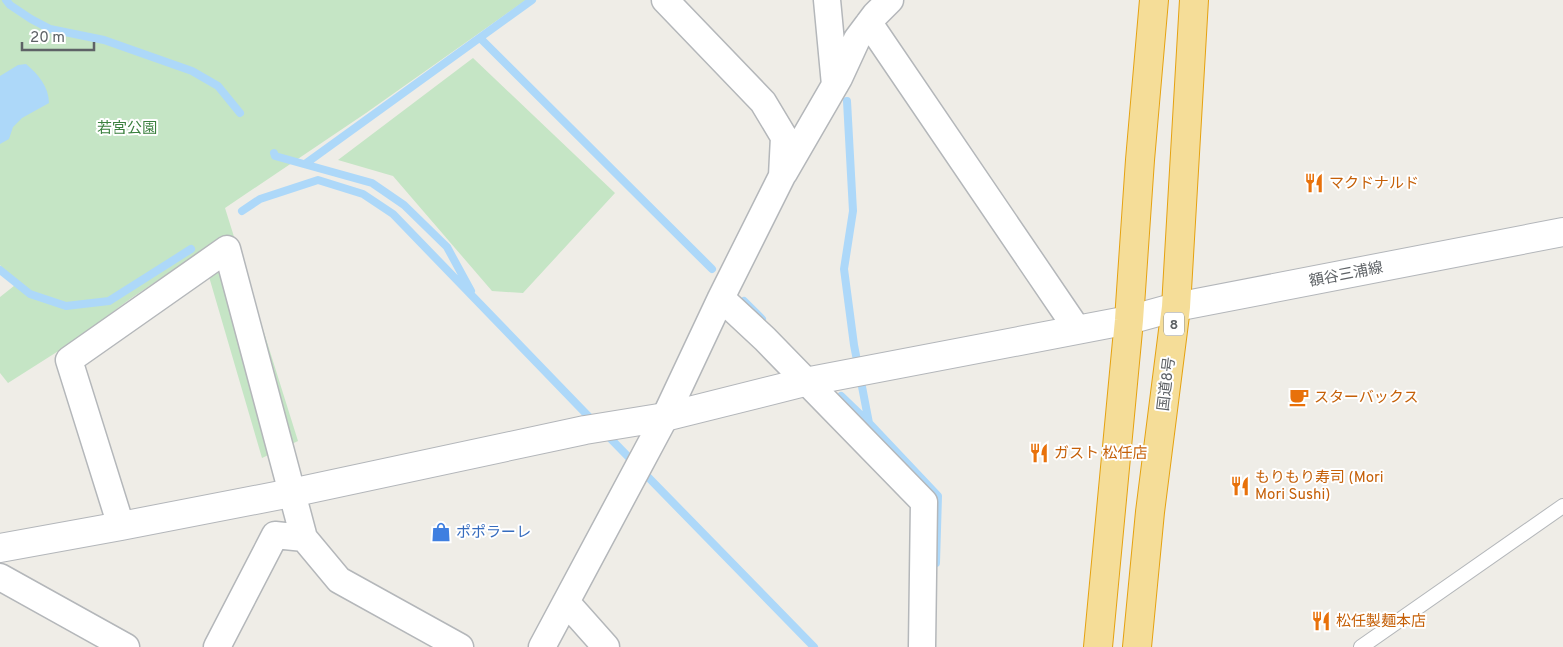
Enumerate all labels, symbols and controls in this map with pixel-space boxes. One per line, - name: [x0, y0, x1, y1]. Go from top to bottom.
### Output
- scale bar: [22, 20, 95, 52]
- text: 20 m: [30, 29, 65, 48]
- park label: 若宮公園: [97, 120, 157, 139]
- restaurant icon: マクドナルド: [1303, 172, 1325, 194]
- place label: マクドナルド: [1329, 175, 1419, 194]
- street label: 額谷三浦線: [1307, 258, 1385, 292]
- road number: 8: [1164, 312, 1184, 336]
- street label: 国道8号: [1155, 356, 1180, 412]
- cafe icon: スターバックス: [1288, 386, 1310, 408]
- place label: スターバックス: [1314, 389, 1418, 408]
- restaurant icon: ガスト 松任店: [1028, 442, 1050, 464]
- place label: ガスト 松任店: [1054, 445, 1148, 464]
- place label: もりもり寿司 (Mori Mori Sushi): [1255, 469, 1384, 505]
- restaurant icon: もりもり寿司 (Mori Mori Sushi): [1229, 475, 1251, 497]
- shop icon: ポポラーレ: [430, 521, 452, 543]
- place label: ポポラーレ: [456, 524, 531, 543]
- restaurant icon: 松任製麺本店: [1310, 610, 1332, 632]
- place label: 松任製麺本店: [1336, 613, 1426, 632]

